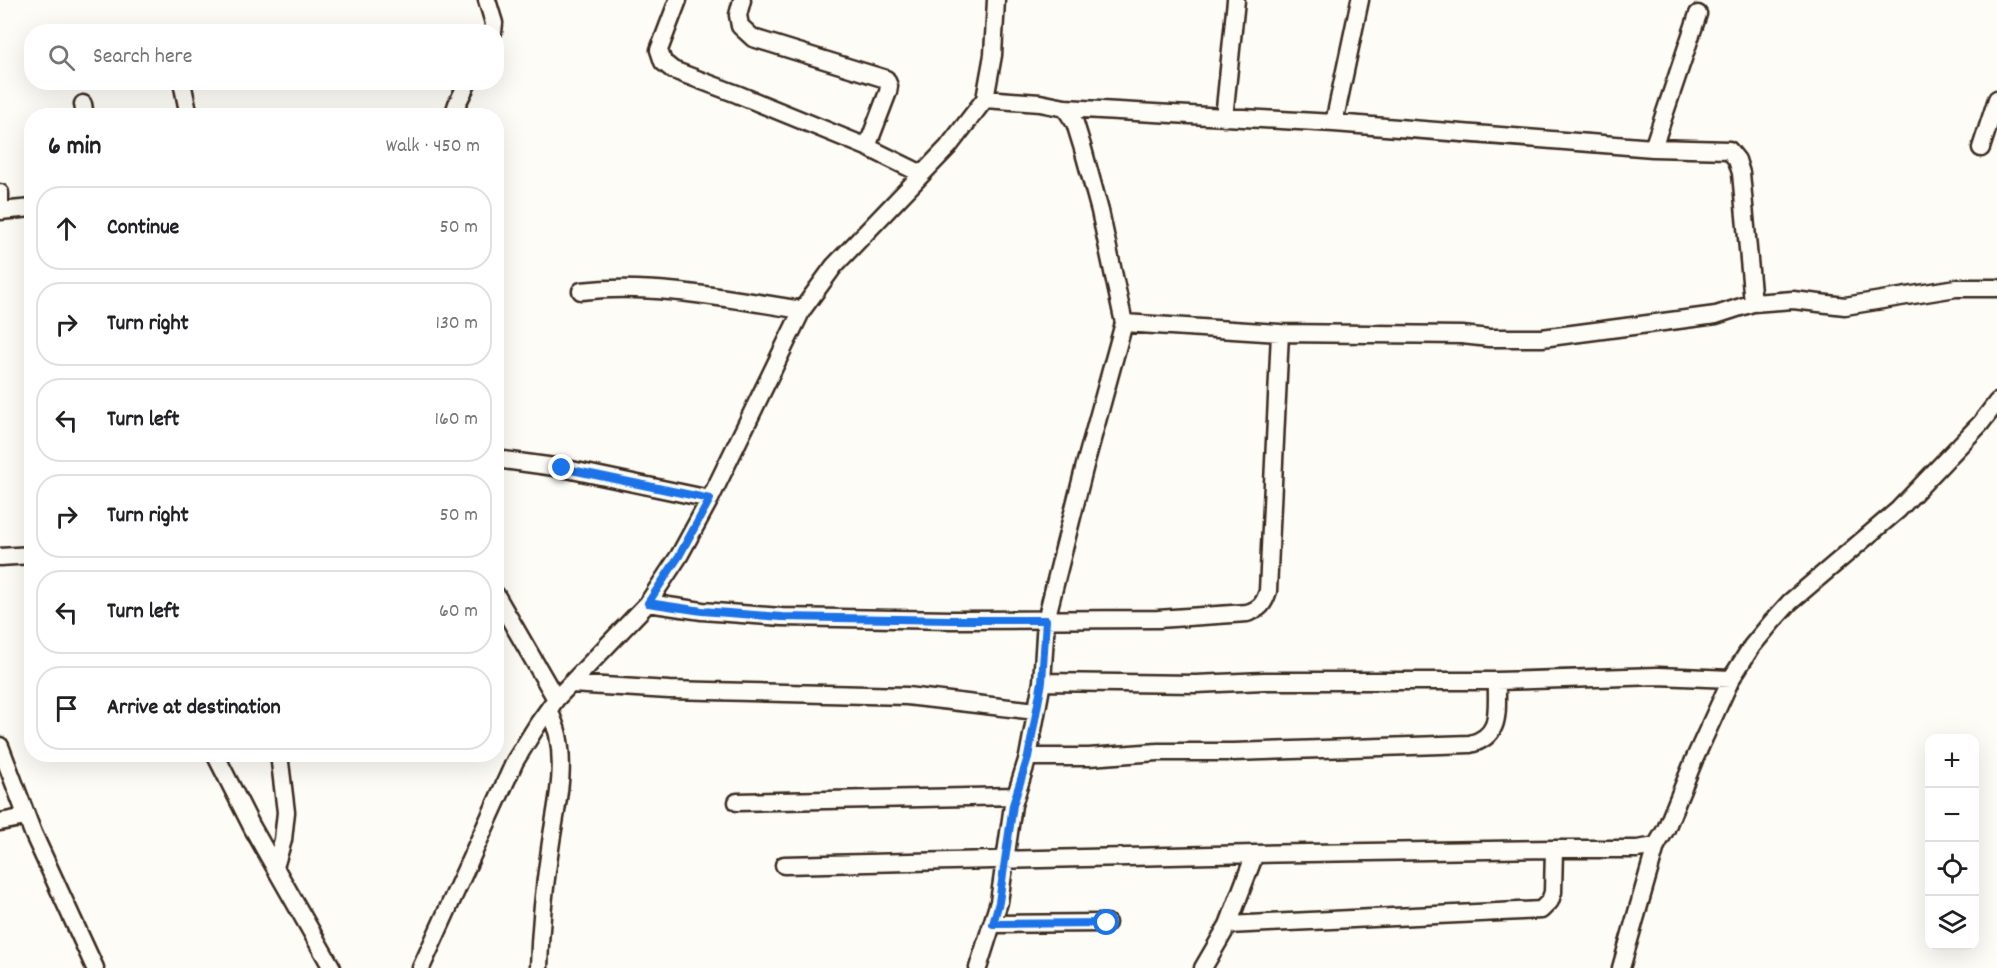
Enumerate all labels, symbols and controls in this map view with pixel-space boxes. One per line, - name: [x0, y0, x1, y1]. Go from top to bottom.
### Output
- search box: [24, 24, 504, 90]
- icon: search: [45, 41, 78, 74]
- text: Search here: [93, 42, 192, 73]
- text: 6 min: [48, 129, 101, 166]
- text: Walk · 450 m: [386, 133, 480, 161]
- icon: ahead: [50, 212, 83, 245]
- text: Continue: [107, 213, 179, 244]
- text: 50 m: [440, 214, 478, 242]
- icon: right: [50, 308, 83, 341]
- text: Turn right: [107, 309, 189, 340]
- text: 130 m: [436, 310, 478, 338]
- icon: left: [50, 404, 83, 437]
- text: Turn left: [107, 405, 179, 436]
- text: 160 m: [435, 406, 478, 434]
- route end: [548, 454, 574, 480]
- icon: right: [50, 500, 83, 533]
- text: Turn right: [107, 501, 189, 532]
- text: 50 m: [440, 502, 478, 530]
- icon: left: [50, 596, 83, 629]
- text: Turn left: [107, 597, 179, 628]
- text: 60 m: [439, 598, 478, 626]
- icon: arrive: [50, 692, 83, 725]
- text: Arrive at destination: [107, 693, 281, 724]
- map controls: [1925, 734, 1979, 950]
- button: +: [1925, 734, 1979, 788]
- button: −: [1925, 788, 1979, 842]
- button: locate: [1925, 842, 1979, 896]
- button: layers: [1925, 896, 1979, 950]
- route start: [1093, 909, 1119, 935]

